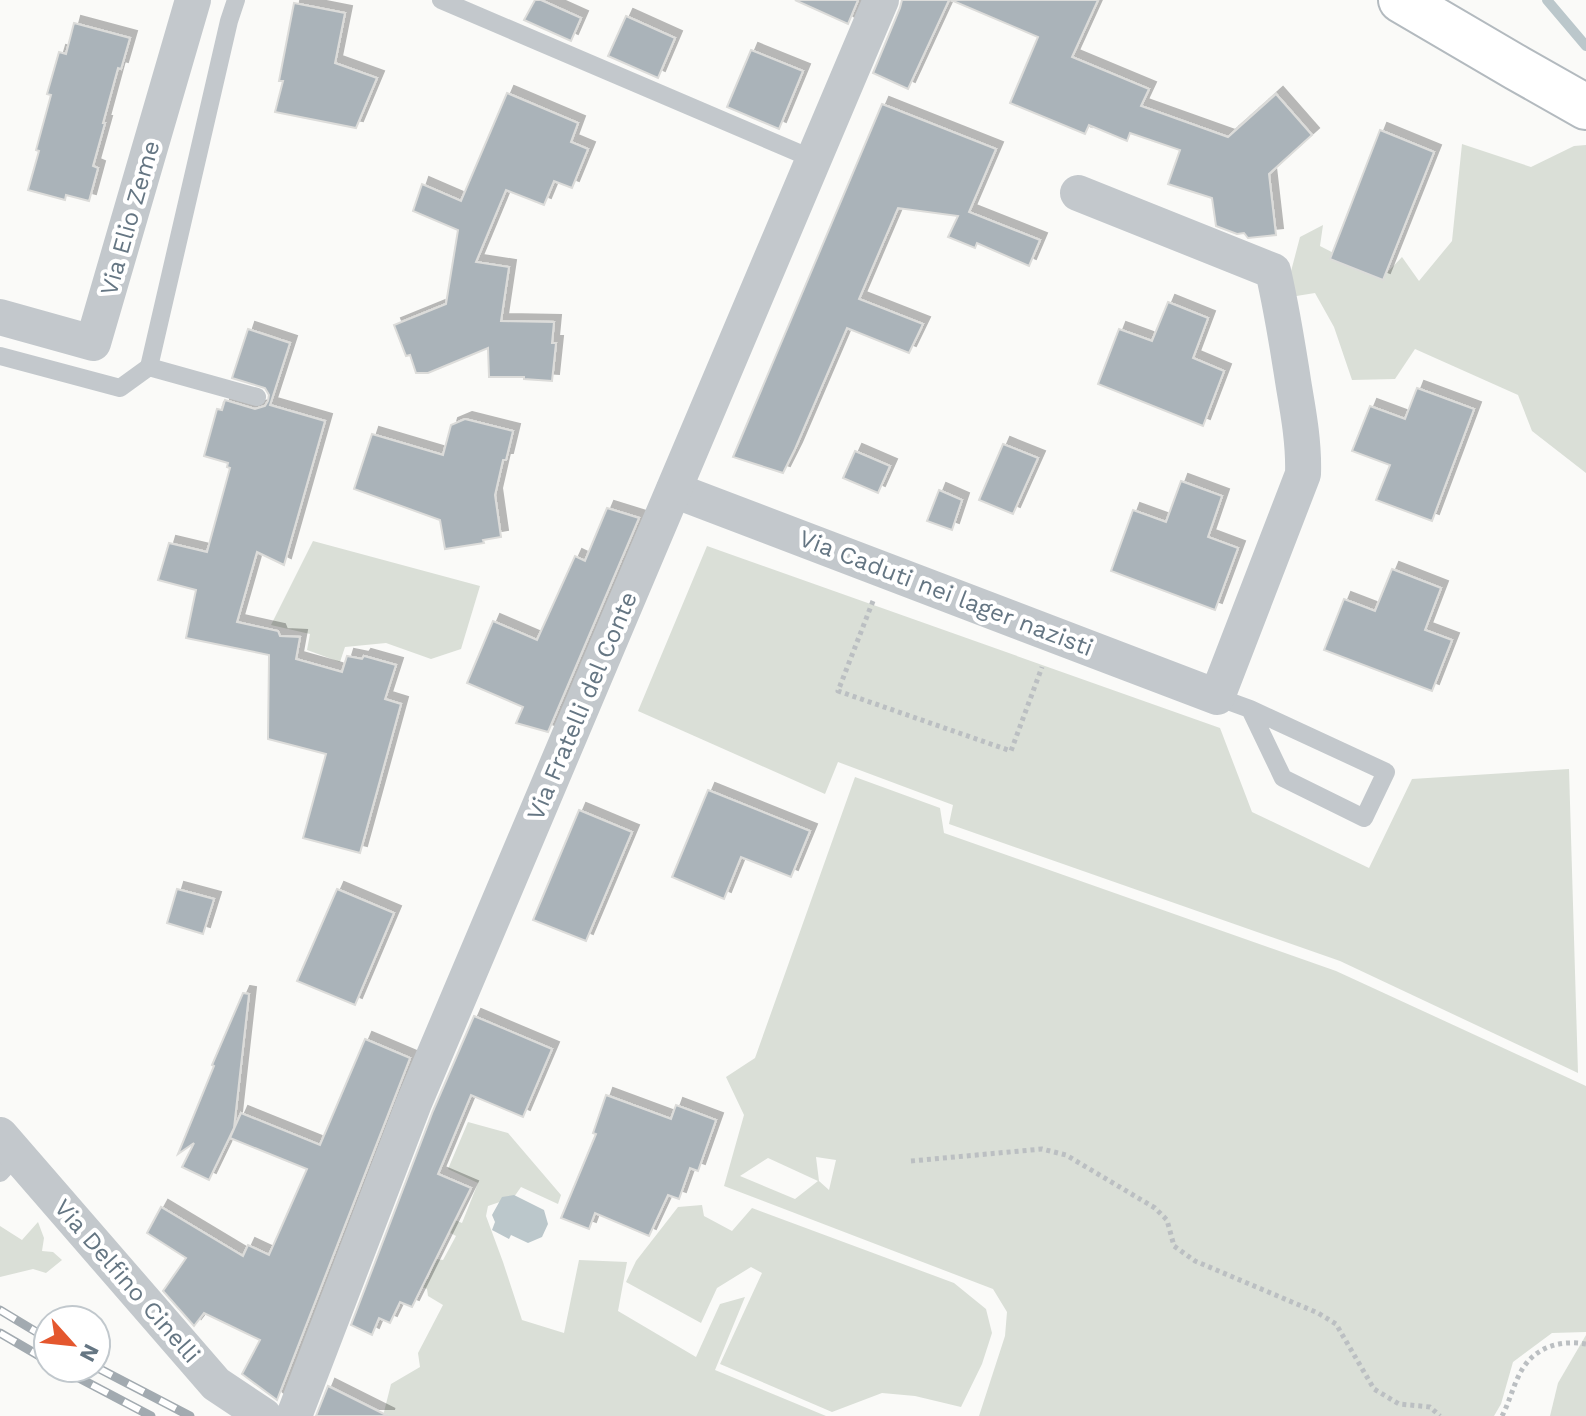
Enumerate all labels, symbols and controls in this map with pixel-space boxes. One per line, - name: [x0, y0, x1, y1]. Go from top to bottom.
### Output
- street label: Via Elio Zeme: [95, 137, 165, 299]
- street label: Via Caduti nei lager nazisti: [795, 524, 1097, 662]
- street label: Via Fratelli del Conte: [521, 588, 643, 824]
- street label: Via Delfino Cinelli: [48, 1194, 206, 1368]
- north arrow: [32, 1304, 112, 1384]
- text: N: [75, 1340, 104, 1366]

